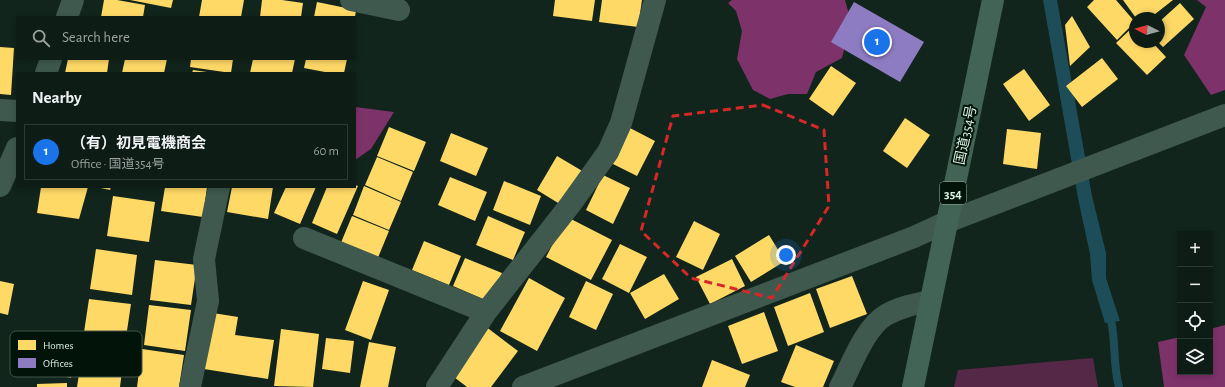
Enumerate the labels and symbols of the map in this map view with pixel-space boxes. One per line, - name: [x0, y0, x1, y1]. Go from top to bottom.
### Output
- north arrow: [1129, 12, 1165, 48]
- pin: 1: [864, 27, 890, 57]
- street label: 国道354号: [952, 104, 979, 166]
- road number: 354: [940, 182, 966, 204]
- your location: [776, 245, 796, 265]
- legend: [10, 331, 142, 377]
- text: Homes: [43, 340, 74, 351]
- text: Offices: [43, 358, 73, 369]

